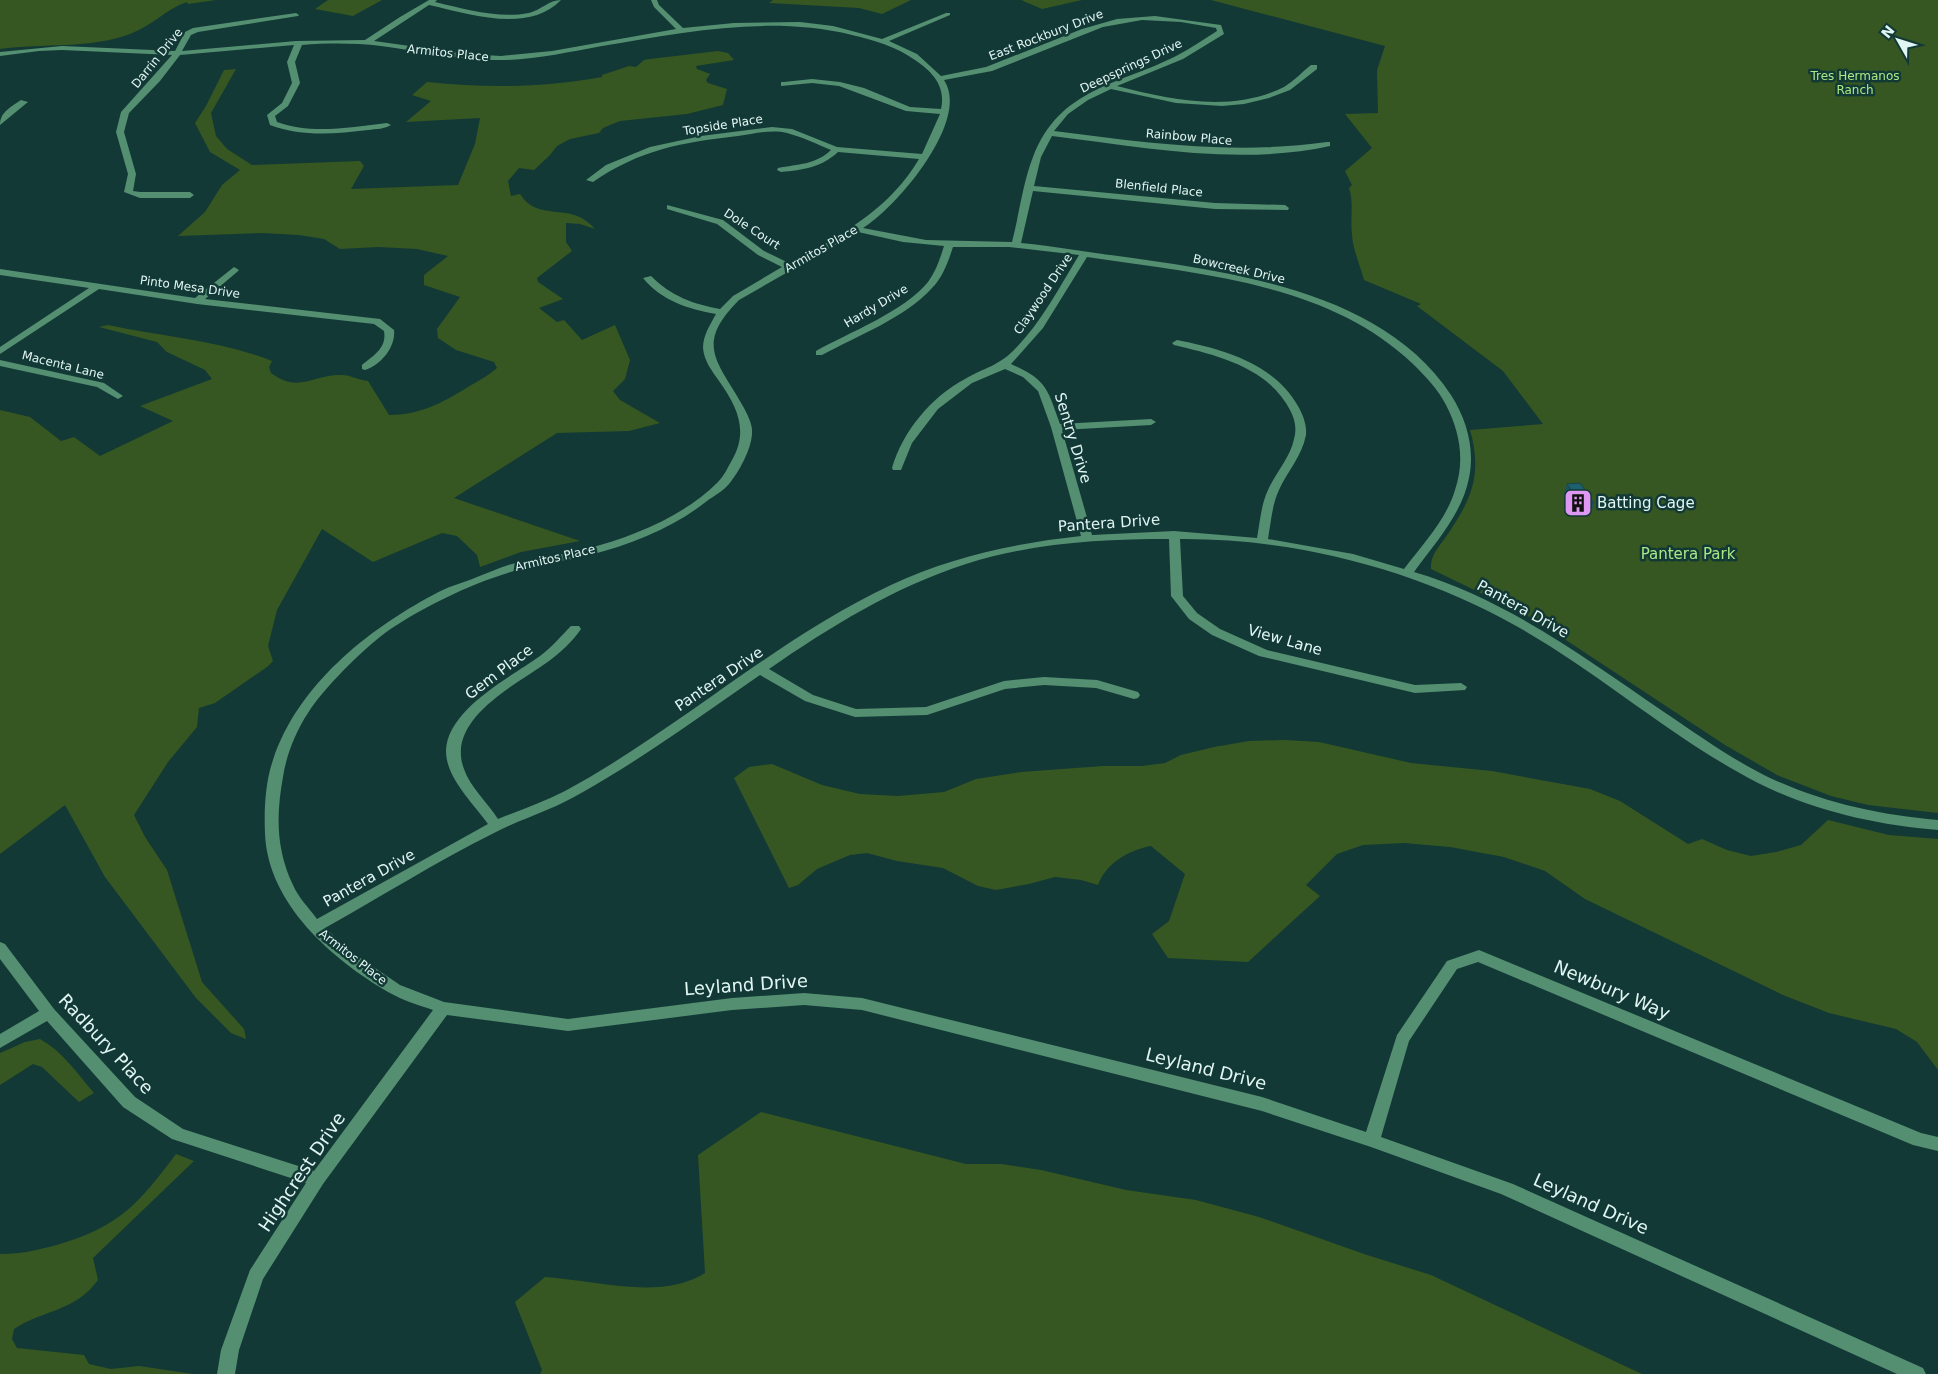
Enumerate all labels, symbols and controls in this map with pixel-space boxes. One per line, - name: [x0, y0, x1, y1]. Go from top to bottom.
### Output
- street label: East Rockbury Drive: [987, 7, 1105, 63]
- north arrow: [1873, 15, 1923, 65]
- text: N: [1878, 22, 1898, 41]
- street label: Darrin Drive: [129, 25, 185, 91]
- street label: Deepsprings Drive: [1078, 36, 1184, 96]
- street label: Armitos Place: [407, 42, 489, 64]
- park label: Tres Hermanos Ranch: [1809, 69, 1900, 97]
- street label: Topside Place: [681, 112, 764, 138]
- street label: Rainbow Place: [1145, 126, 1233, 148]
- street label: Blenfield Place: [1114, 176, 1204, 200]
- street label: Dole Court: [721, 206, 783, 252]
- street label: Armitos Place: [782, 222, 860, 276]
- street label: Claywood Drive: [1011, 251, 1075, 337]
- street label: Bowcreek Drive: [1192, 252, 1286, 286]
- street label: Pinto Mesa Drive: [139, 273, 241, 301]
- street label: Hardy Drive: [842, 282, 910, 330]
- street label: Macenta Lane: [20, 348, 106, 382]
- street label: Sentry Drive: [1051, 390, 1095, 486]
- building icon: Batting Cage: [1563, 488, 1593, 518]
- place label: Batting Cage: [1597, 494, 1695, 512]
- street label: Pantera Drive: [1057, 510, 1161, 536]
- street label: Armitos Place: [513, 542, 597, 574]
- park label: Pantera Park: [1641, 545, 1736, 563]
- street label: Pantera Drive: [1474, 576, 1572, 642]
- street label: View Lane: [1246, 621, 1324, 659]
- street label: Gem Place: [462, 641, 536, 703]
- street label: Pantera Drive: [672, 643, 766, 715]
- street label: Pantera Drive: [320, 845, 418, 911]
- street label: Armitos Place: [316, 926, 390, 988]
- street label: Newbury Way: [1551, 956, 1674, 1024]
- street label: Leyland Drive: [683, 970, 809, 999]
- street label: Radbury Place: [55, 989, 158, 1098]
- street label: Leyland Drive: [1143, 1043, 1269, 1094]
- street label: Highcrest Drive: [254, 1108, 349, 1235]
- street label: Leyland Drive: [1530, 1169, 1652, 1238]

